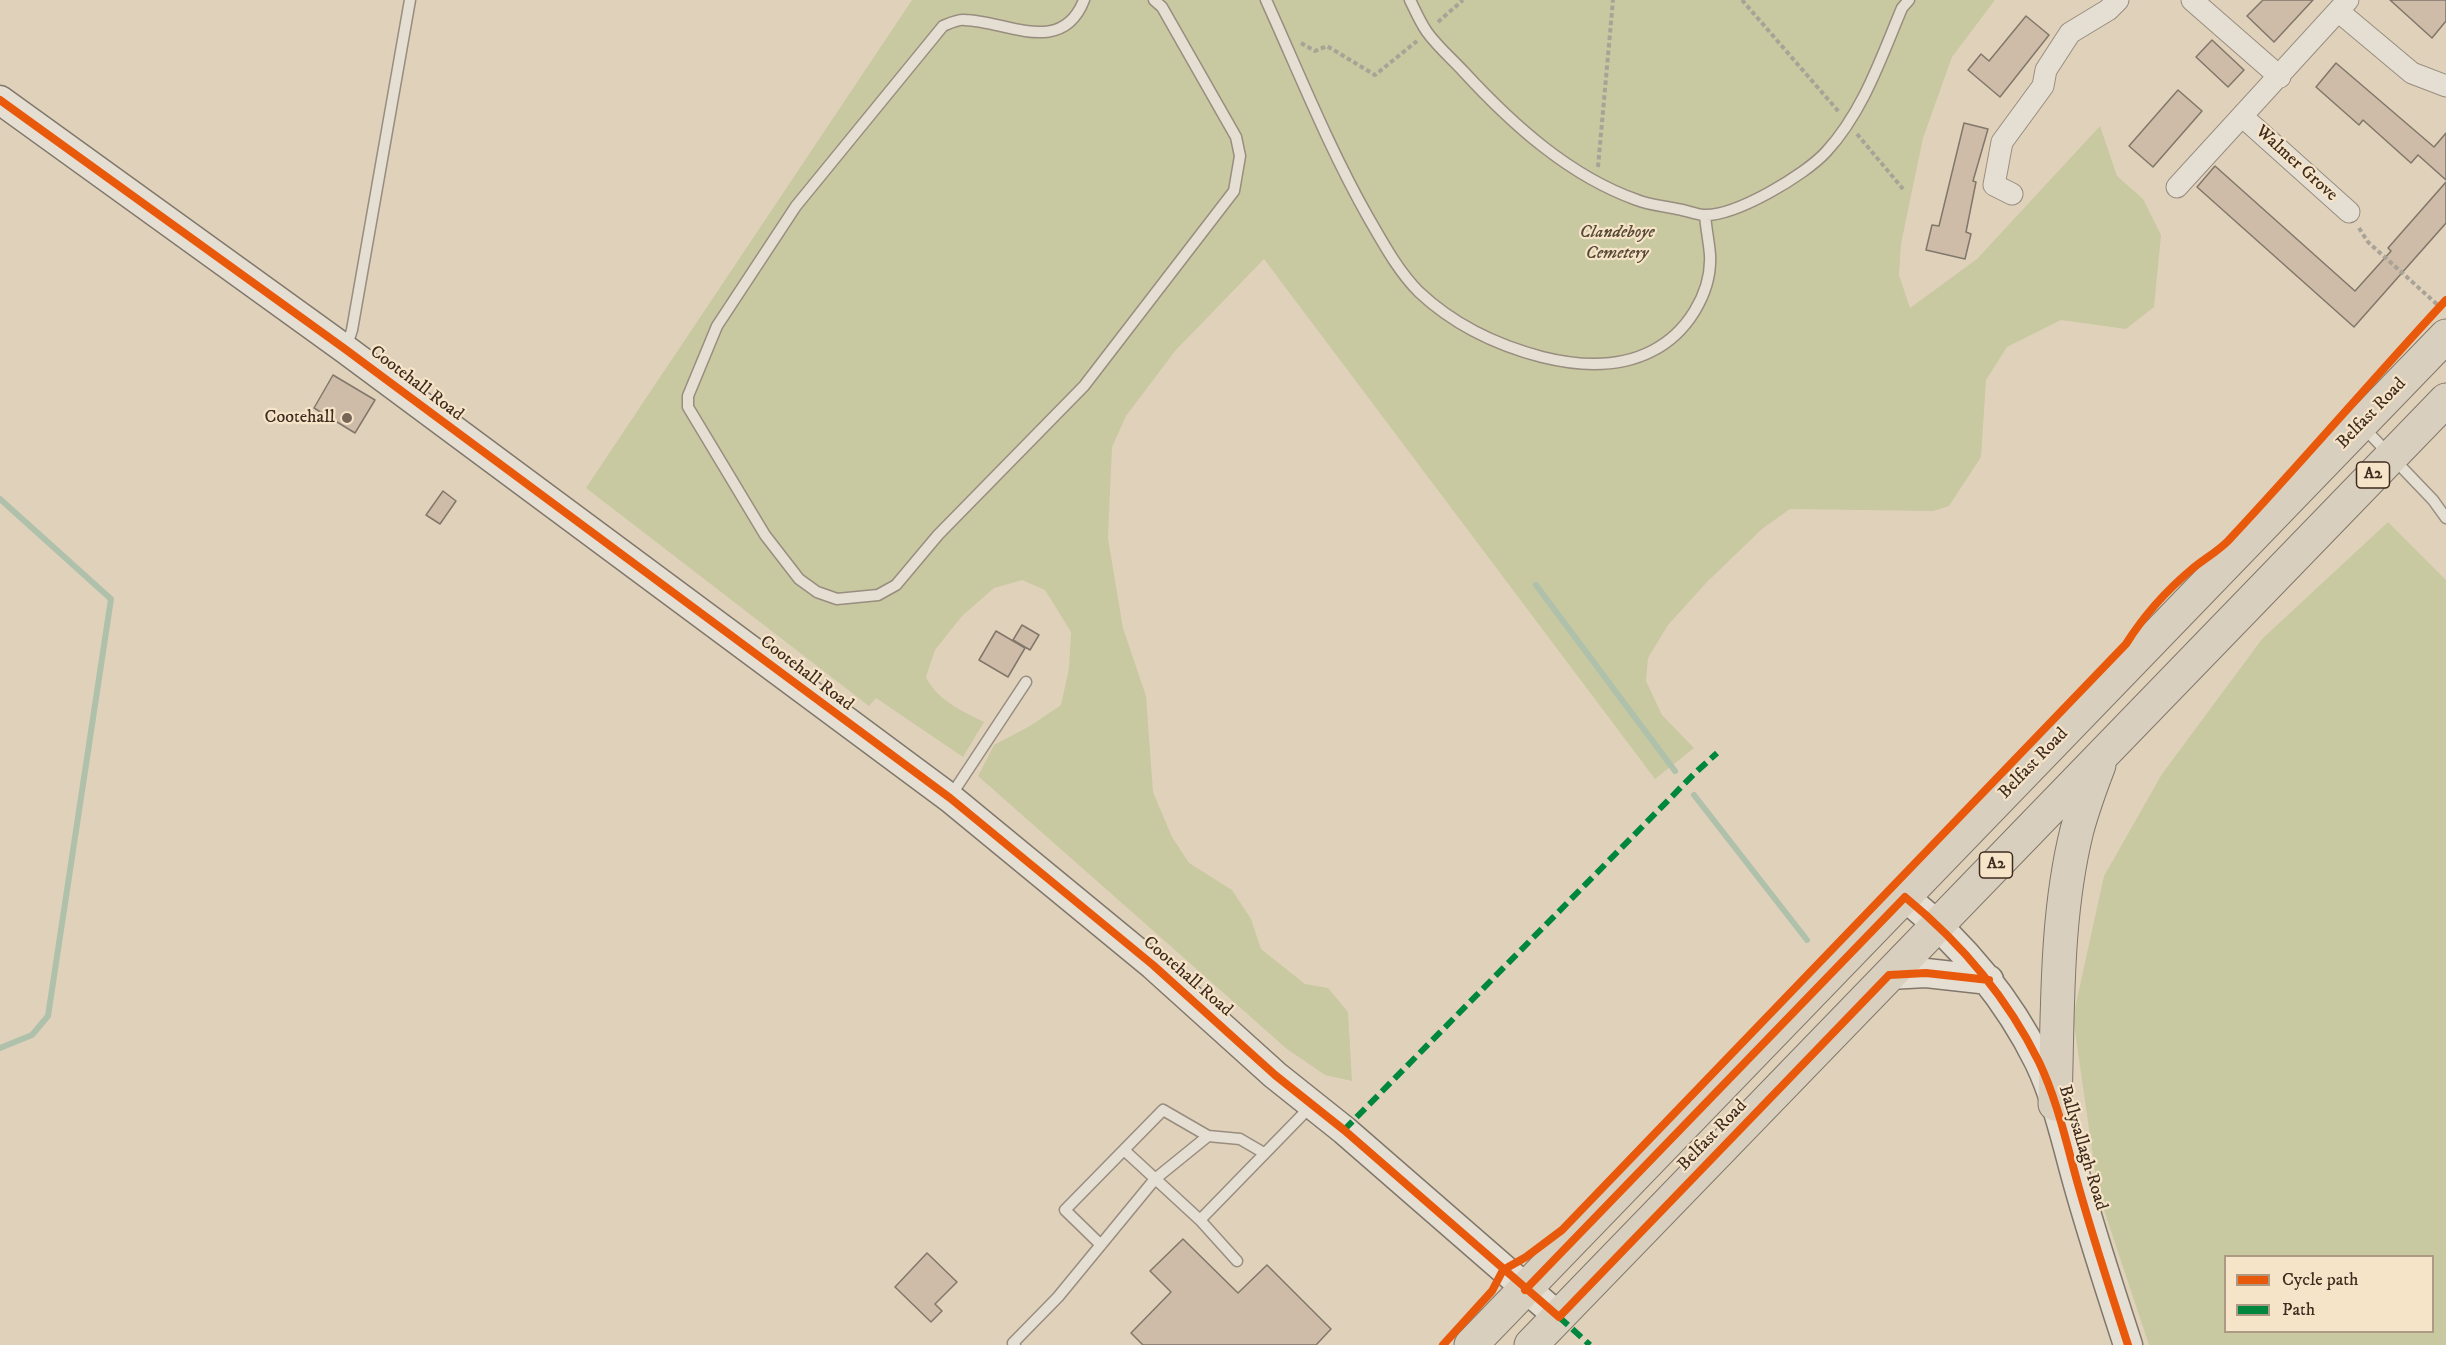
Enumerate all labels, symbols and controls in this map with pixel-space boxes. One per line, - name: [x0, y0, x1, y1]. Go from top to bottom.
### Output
- street label: Walmer Grove: [2250, 121, 2342, 207]
- park label: Clandeboye Cemetery: [1579, 222, 1655, 264]
- street label: Cootehall Road: [365, 342, 467, 426]
- street label: Belfast Road: [2333, 374, 2411, 454]
- place label: Cootehall: [264, 407, 335, 429]
- marker: Cootehall: [340, 411, 354, 425]
- road number: A2: [2356, 462, 2390, 488]
- street label: Cootehall Road: [755, 632, 857, 716]
- street label: Belfast Road: [1995, 724, 2073, 804]
- road number: A2: [1980, 852, 2012, 878]
- street label: Cootehall Road: [1138, 932, 1236, 1022]
- street label: Ballysallagh Road: [2053, 1083, 2111, 1213]
- street label: Belfast Road: [1674, 1096, 1752, 1176]
- legend: [2224, 1255, 2434, 1333]
- text: Cycle path: [2282, 1269, 2359, 1291]
- text: Path: [2282, 1299, 2315, 1321]

